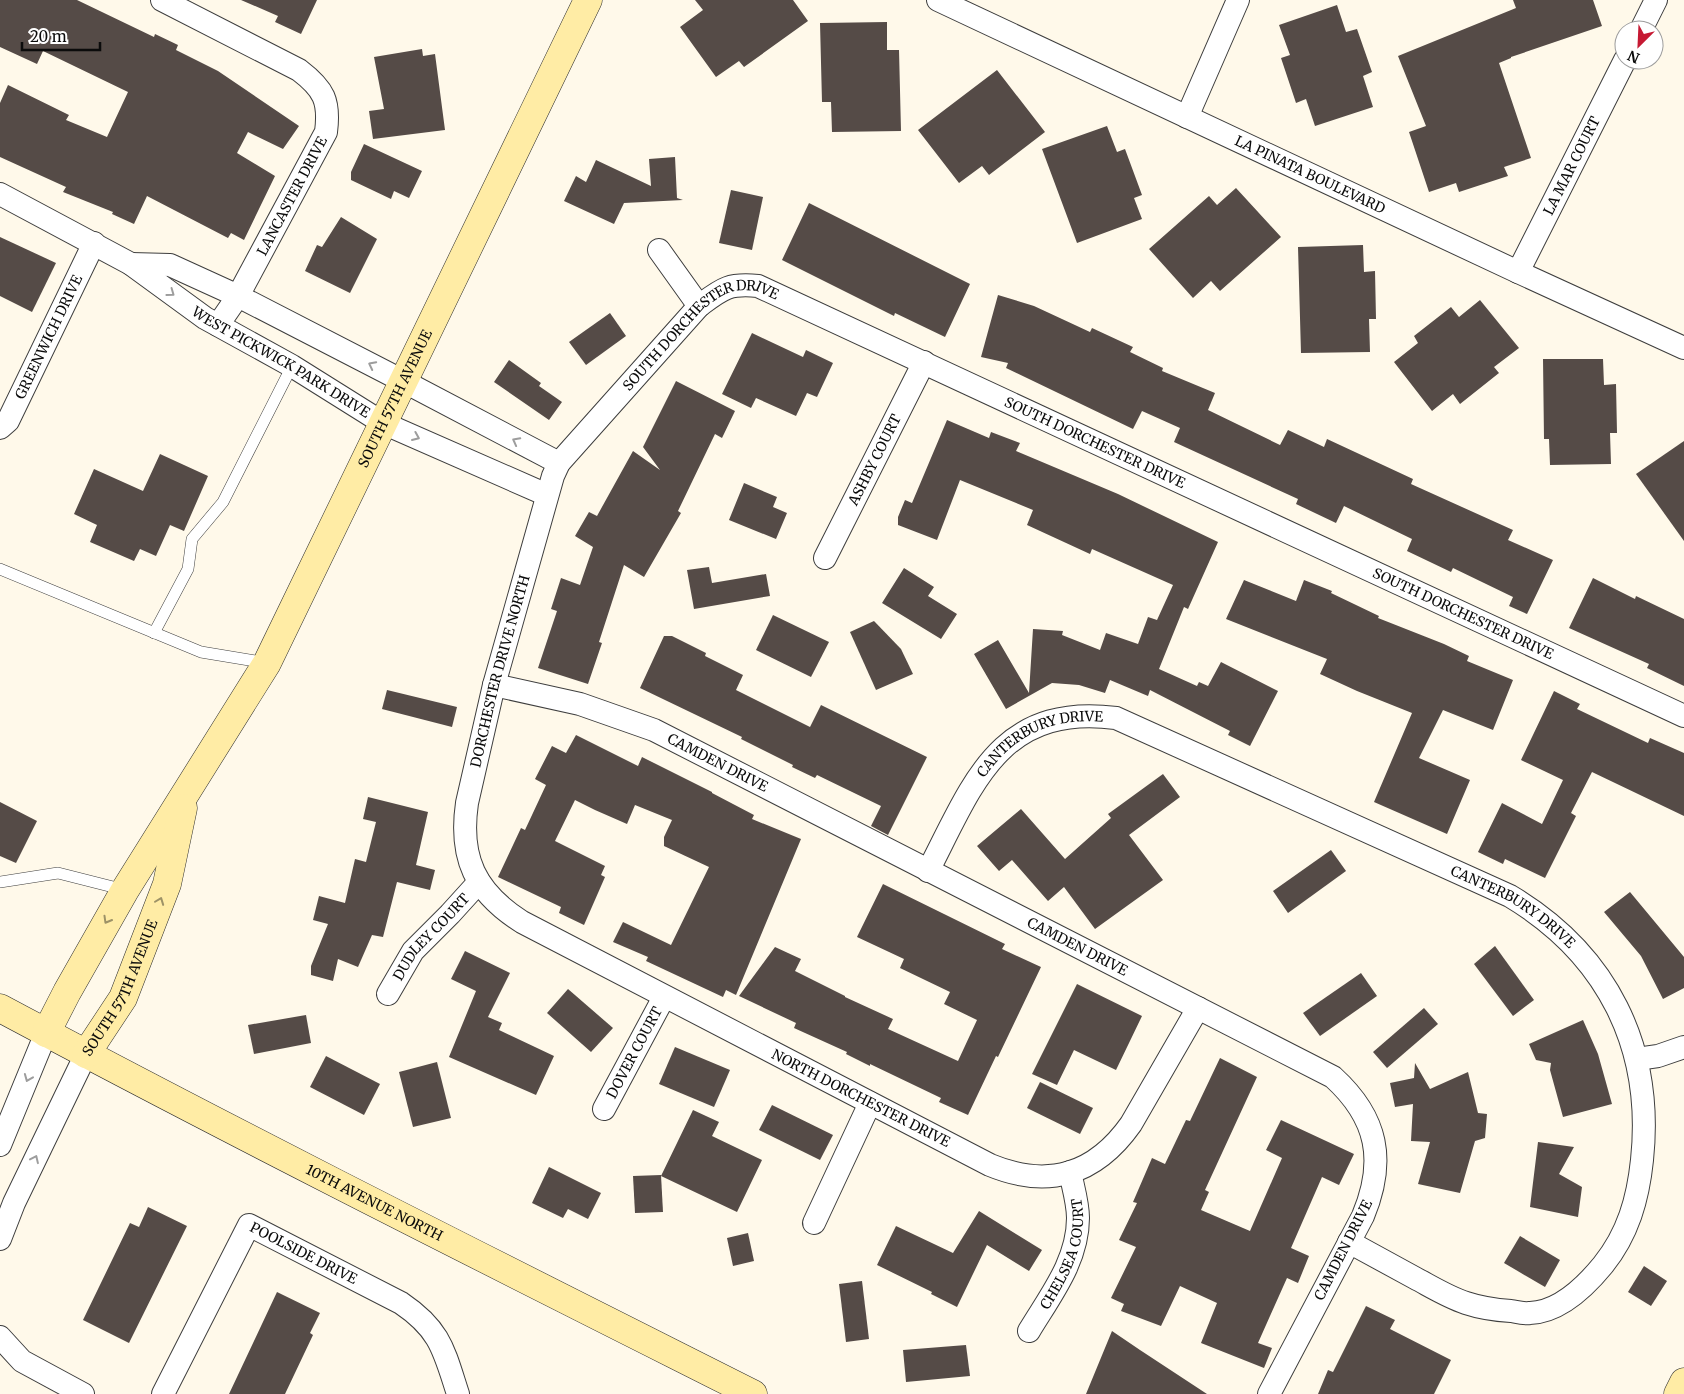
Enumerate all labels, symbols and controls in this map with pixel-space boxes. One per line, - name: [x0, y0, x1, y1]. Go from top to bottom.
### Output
- scale bar: [22, 20, 100, 52]
- north arrow: [1614, 20, 1664, 70]
- text: 20 m: [30, 27, 67, 46]
- text: N: [1625, 46, 1642, 67]
- street label: LA MAR COURT: [1539, 113, 1604, 218]
- street label: LA PINATA BOULEVARD: [1232, 132, 1389, 218]
- street label: LANCASTER DRIVE: [253, 133, 331, 259]
- street label: GREENWICH DRIVE: [11, 272, 86, 402]
- street label: SOUTH DORCHESTER DRIVE: [619, 276, 782, 394]
- one-way arrow: [165, 287, 175, 296]
- street label: WEST PICKWICK PARK DRIVE: [188, 302, 374, 422]
- street label: SOUTH 57TH AVENUE: [354, 326, 436, 471]
- one-way arrow: [368, 361, 377, 371]
- street label: SOUTH DORCHESTER DRIVE: [1002, 393, 1188, 492]
- street label: ASHBY COURT: [844, 411, 905, 509]
- one-way arrow: [411, 431, 420, 442]
- one-way arrow: [512, 437, 521, 447]
- street label: SOUTH DORCHESTER DRIVE: [1370, 564, 1556, 663]
- street label: DORCHESTER DRIVE NORTH: [466, 573, 534, 769]
- street label: CANTERBURY DRIVE: [973, 707, 1104, 780]
- street label: CAMDEN DRIVE: [664, 729, 771, 796]
- street label: CANTERBURY DRIVE: [1448, 861, 1579, 952]
- street label: DUDLEY COURT: [389, 889, 473, 984]
- one-way arrow: [154, 897, 165, 906]
- street label: CAMDEN DRIVE: [1024, 913, 1131, 980]
- one-way arrow: [103, 915, 113, 924]
- street label: SOUTH 57TH AVENUE: [78, 917, 162, 1059]
- street label: DOVER COURT: [602, 1003, 666, 1102]
- street label: NORTH DORCHESTER DRIVE: [769, 1045, 953, 1151]
- one-way arrow: [24, 1073, 34, 1082]
- one-way arrow: [28, 1155, 39, 1164]
- street label: 10TH AVENUE NORTH: [303, 1160, 446, 1245]
- street label: CHELSEA COURT: [1036, 1197, 1087, 1313]
- street label: CAMDEN DRIVE: [1310, 1197, 1376, 1303]
- street label: POOLSIDE DRIVE: [247, 1218, 360, 1288]

